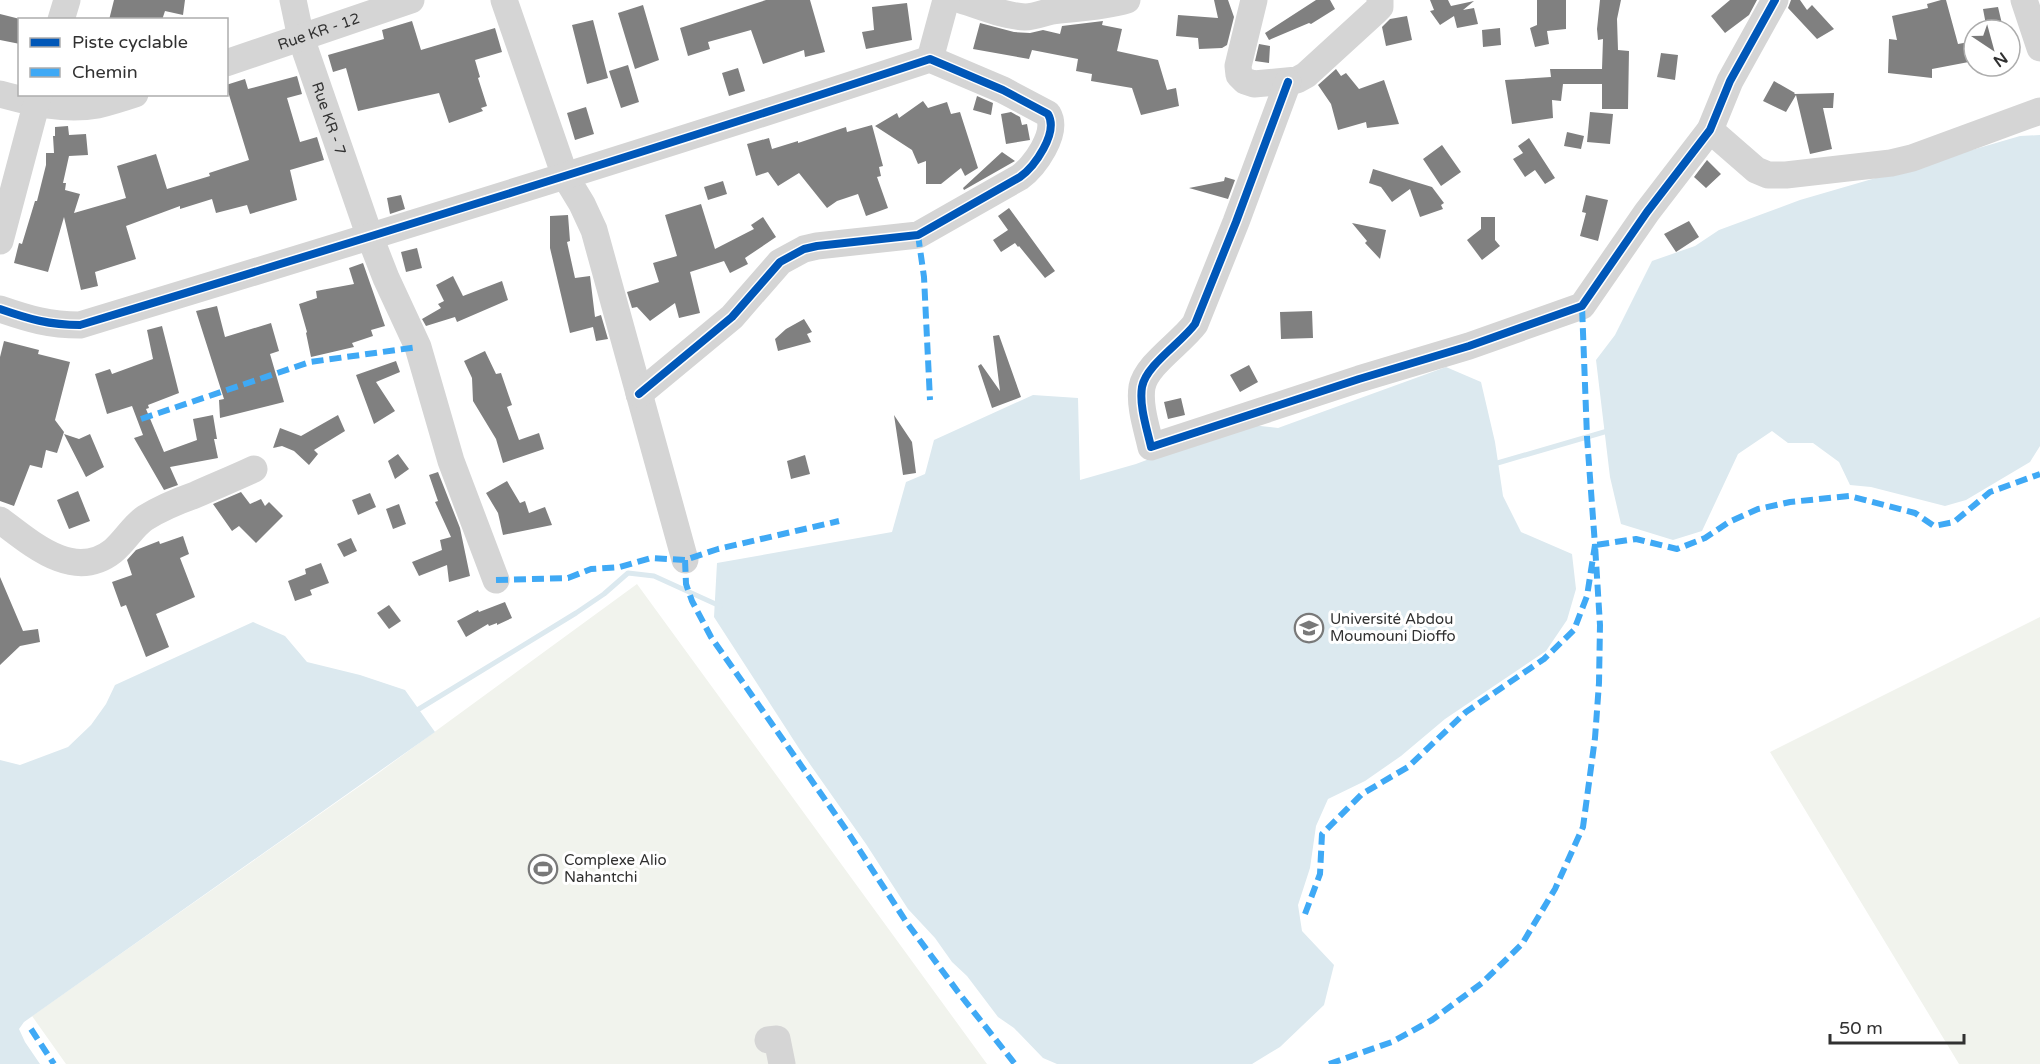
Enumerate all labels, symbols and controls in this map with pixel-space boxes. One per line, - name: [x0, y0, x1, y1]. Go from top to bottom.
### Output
- street label: Rue KR - 12: [275, 9, 362, 54]
- legend: [18, 18, 228, 96]
- north arrow: [1962, 18, 2022, 78]
- text: Piste cyclable: [72, 31, 188, 53]
- text: N: [1989, 47, 2011, 71]
- text: Chemin: [72, 61, 138, 83]
- street label: Rue KR - 7: [308, 79, 350, 157]
- place label: Université Abdou Moumouni Dioffo: [1330, 610, 1456, 645]
- school or university icon: Université Abdou Moumouni Dioffo: [1293, 612, 1325, 644]
- place label: Complexe Alio Nahantchi: [564, 851, 667, 886]
- sports icon: Complexe Alio Nahantchi: [527, 853, 559, 885]
- scale bar: [1830, 1007, 1964, 1045]
- text: 50 m: [1839, 1017, 1883, 1039]

